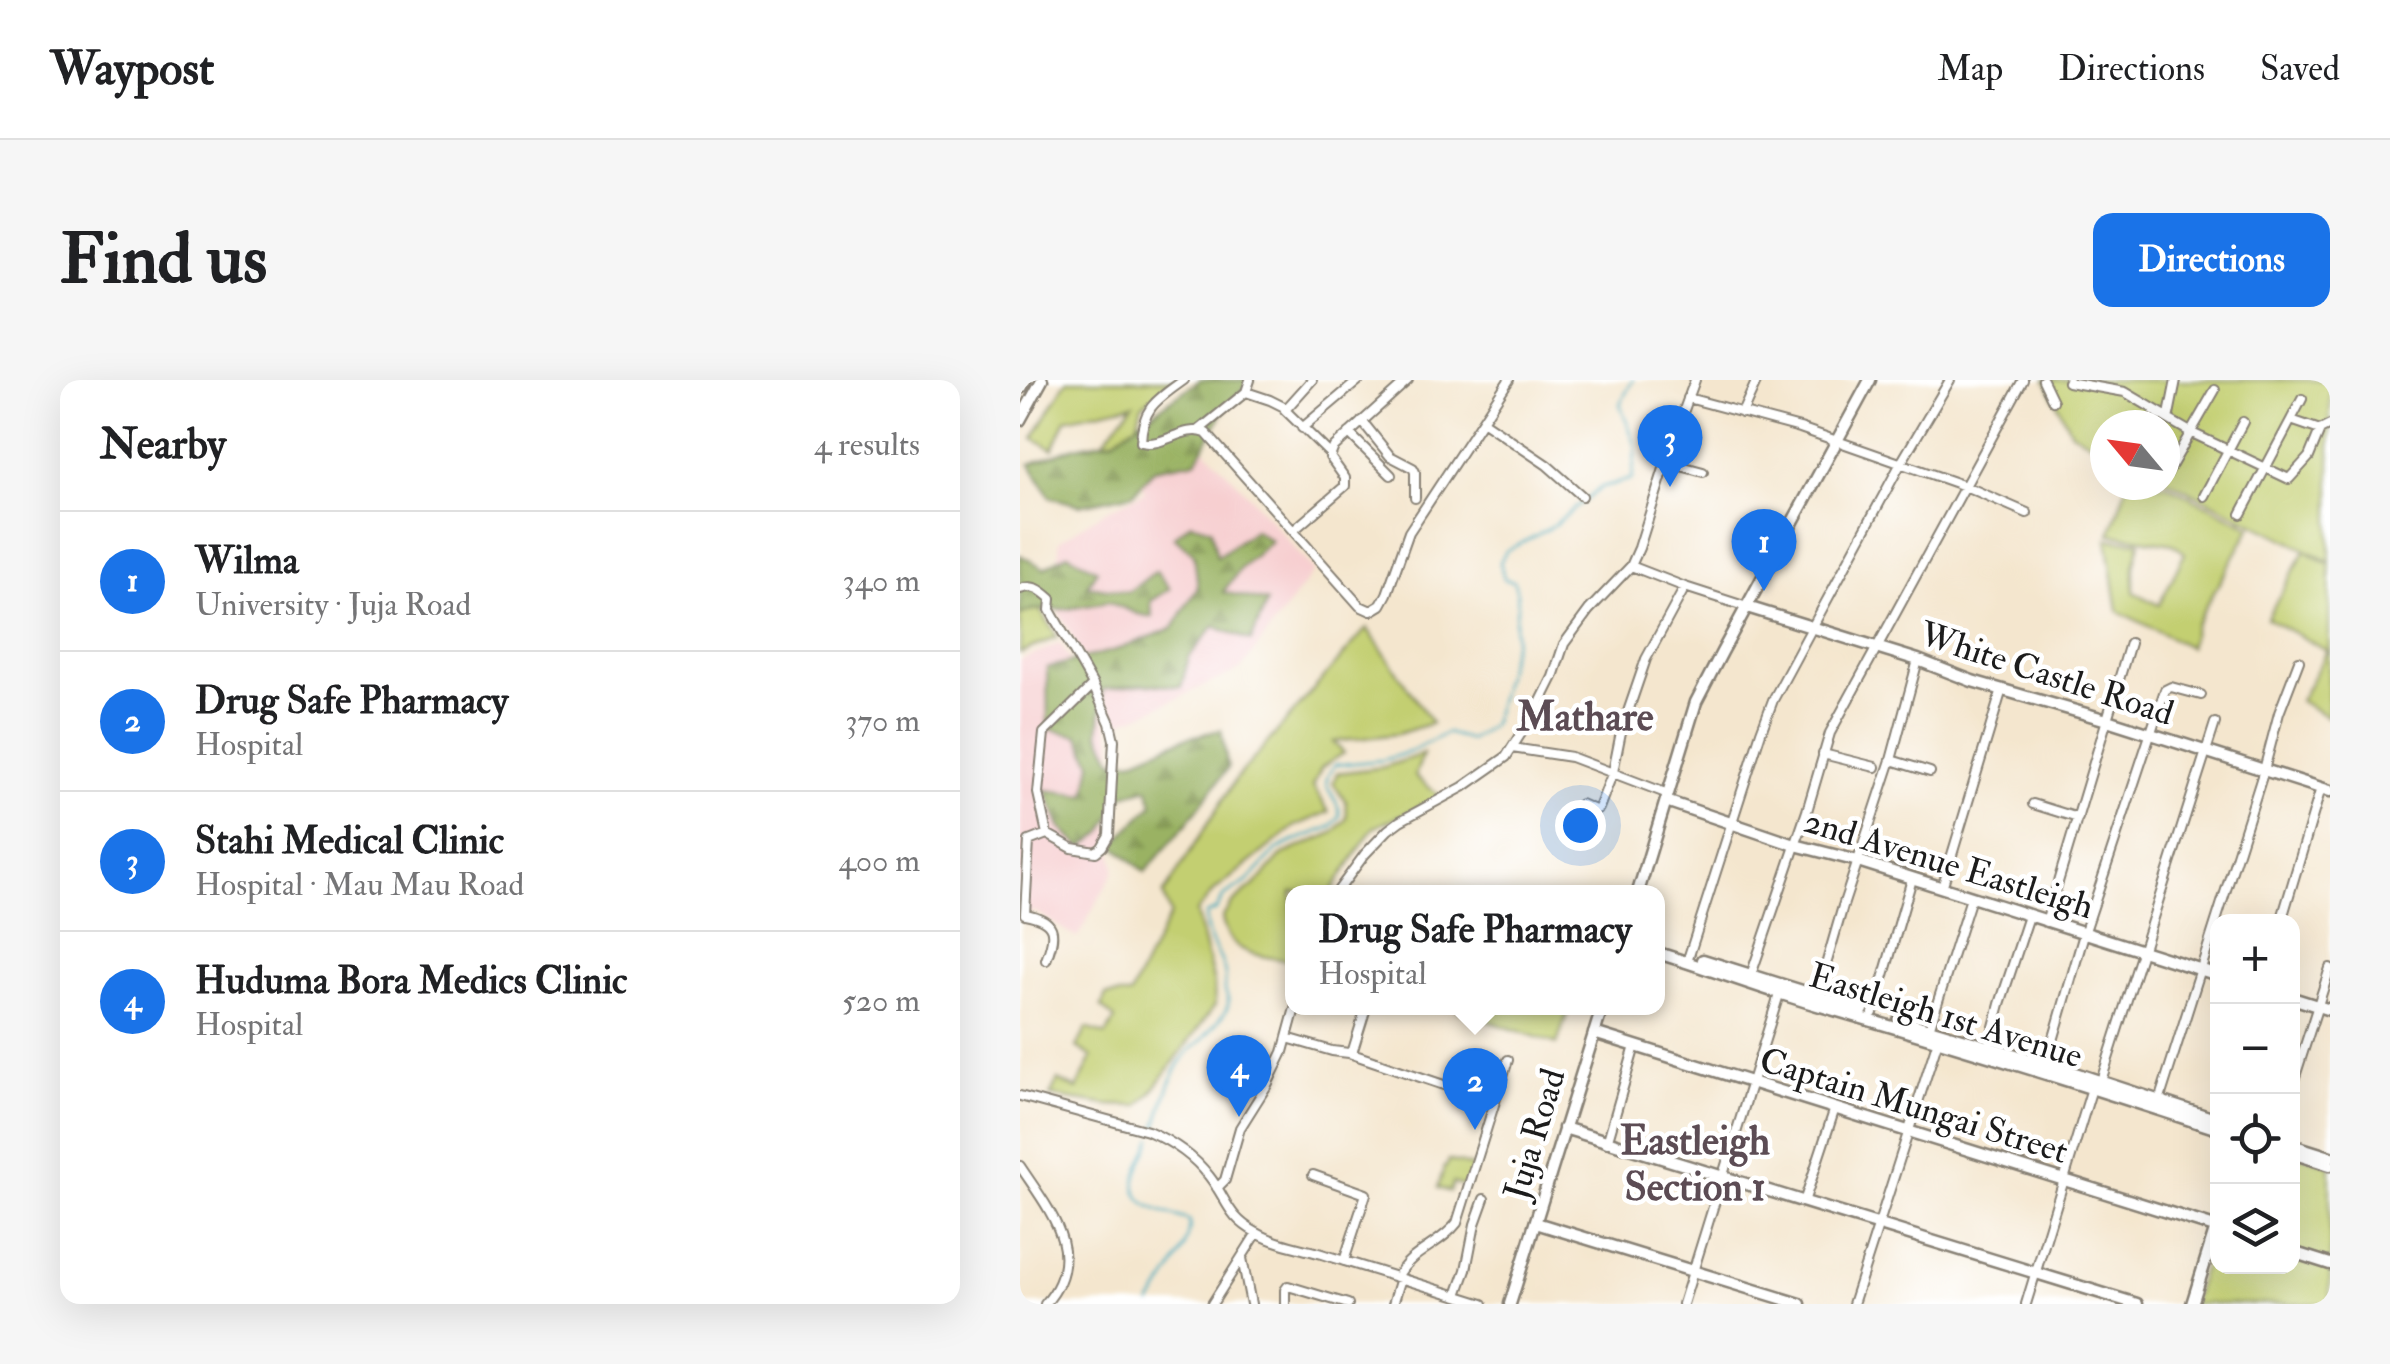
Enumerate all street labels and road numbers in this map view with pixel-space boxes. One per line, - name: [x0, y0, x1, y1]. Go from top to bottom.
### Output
- street label: White Castle Road: [1913, 612, 2179, 736]
- street label: 2nd Avenue Eastleigh: [1799, 799, 2099, 929]
- street label: Eastleigh 1st Avenue: [1804, 954, 2088, 1078]
- street label: Captain Mungai Street: [1754, 1038, 2073, 1174]
- street label: Juja Road: [1494, 1063, 1576, 1206]

